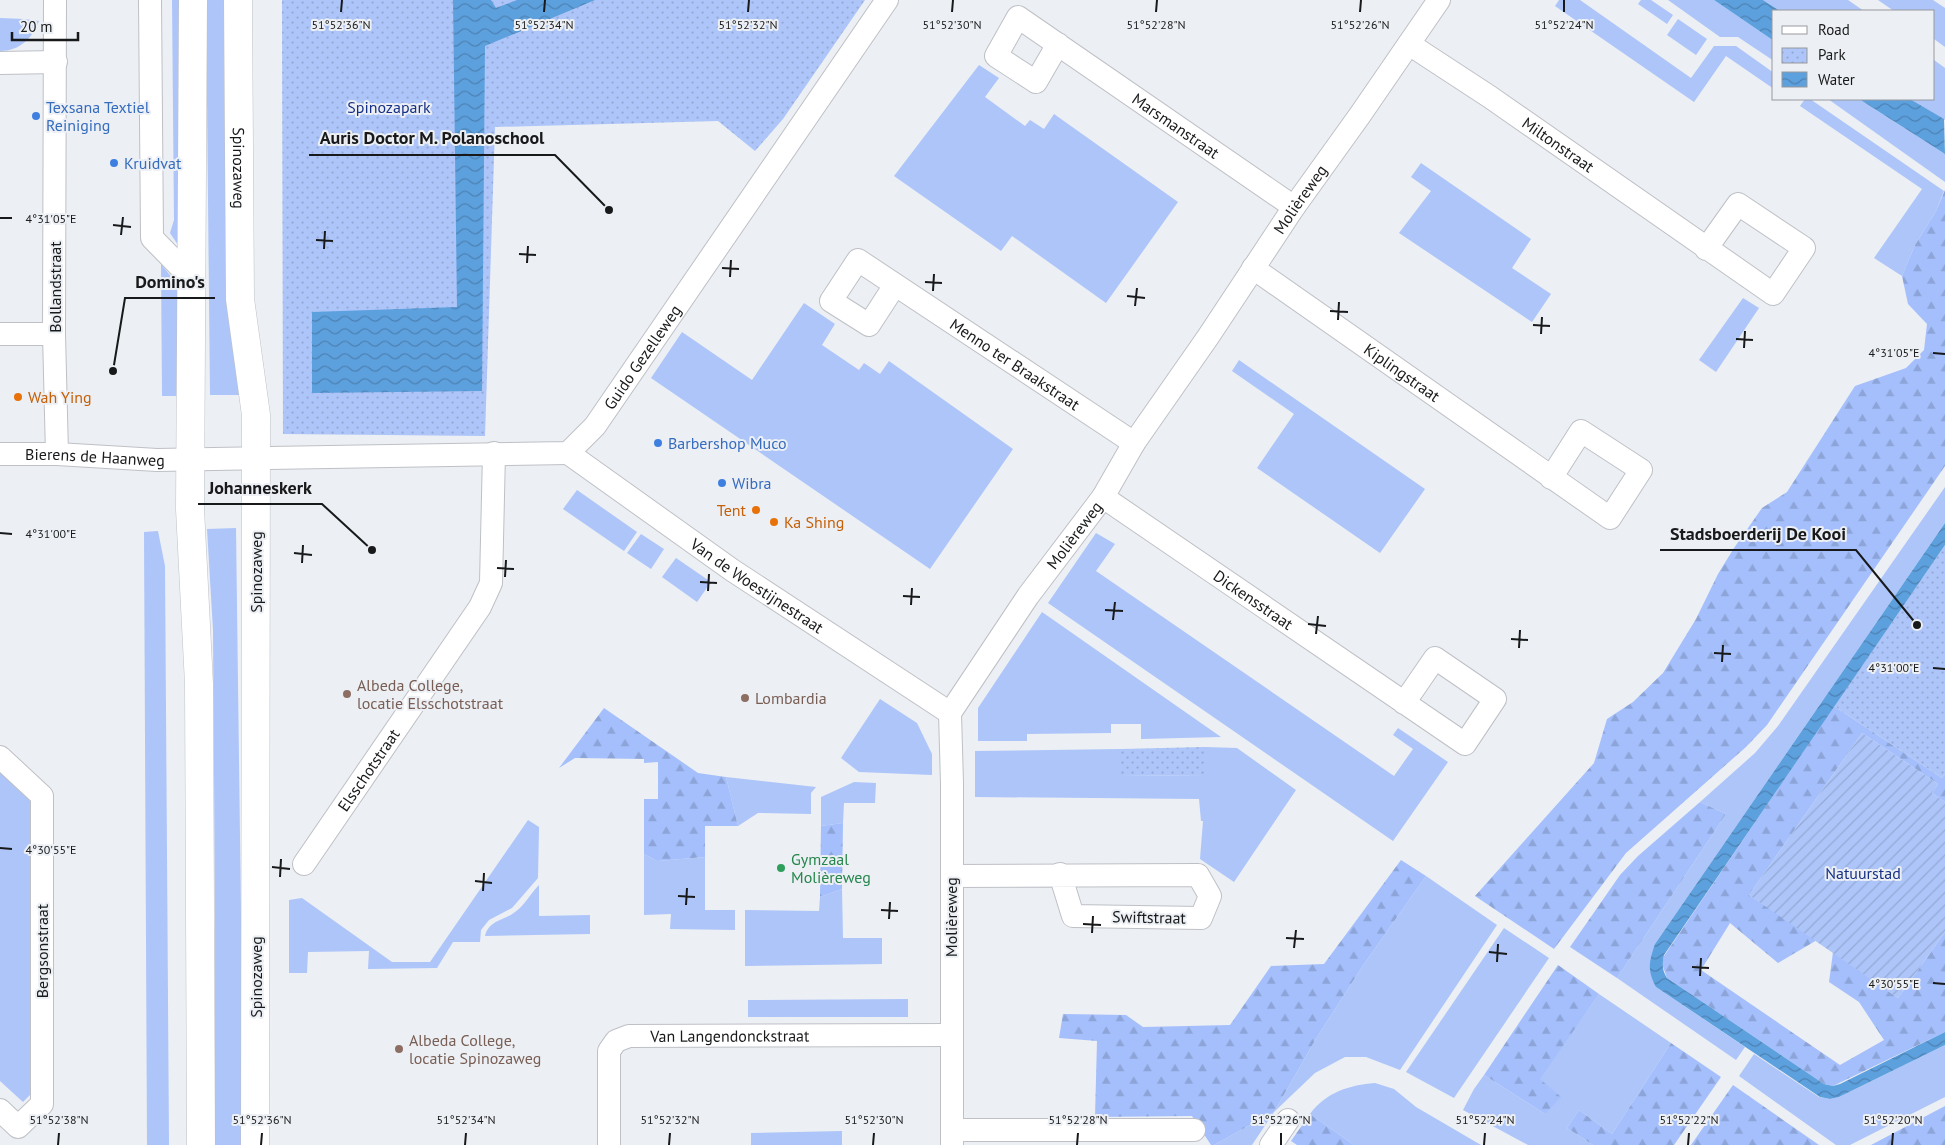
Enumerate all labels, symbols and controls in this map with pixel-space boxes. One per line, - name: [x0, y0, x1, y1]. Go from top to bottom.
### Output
- scale bar: [12, 10, 79, 42]
- legend: [1772, 10, 1935, 100]
- text: 20 m: [20, 17, 53, 36]
- text: 51°52'36"N: [311, 17, 371, 32]
- text: 51°52'34"N: [514, 17, 574, 32]
- text: 51°52'32"N: [718, 17, 778, 32]
- text: 51°52'30"N: [922, 17, 982, 32]
- text: 51°52'28"N: [1126, 17, 1186, 32]
- text: 51°52'26"N: [1330, 17, 1390, 32]
- text: 51°52'24"N: [1534, 17, 1594, 32]
- text: Road: [1818, 20, 1850, 39]
- text: Park: [1818, 45, 1846, 64]
- text: Water: [1818, 70, 1855, 89]
- street label: Marsmanstraat: [1128, 89, 1224, 163]
- place label: Texsana Textiel Reiniging: [46, 97, 150, 135]
- park label: Spinozapark: [347, 97, 431, 117]
- marker: Texsana Textiel Reiniging: [30, 110, 42, 122]
- street label: Miltonstraat: [1518, 113, 1599, 177]
- callout: Auris Doctor M. Polanoschool: [309, 122, 555, 155]
- text: Auris Doctor M. Polanoschool: [320, 126, 545, 149]
- street label: Spinozaweg: [229, 127, 249, 209]
- place label: Kruidvat: [124, 153, 182, 173]
- marker: Kruidvat: [108, 157, 120, 169]
- street label: Molièreweg: [1269, 161, 1331, 238]
- text: 4°31'05"E: [26, 211, 76, 226]
- street label: Bollandstraat: [45, 241, 65, 333]
- callout: Domino's: [125, 265, 215, 298]
- text: Domino's: [135, 270, 205, 293]
- street label: Guido Gezelleweg: [599, 301, 685, 413]
- street label: Menno ter Braakstraat: [946, 314, 1084, 415]
- street label: Kiplingstraat: [1360, 339, 1444, 406]
- text: 4°31'05"E: [1869, 345, 1919, 360]
- place label: Wah Ying: [28, 387, 92, 407]
- marker: Wah Ying: [12, 391, 24, 403]
- place label: Barbershop Muco: [668, 433, 787, 453]
- marker: Barbershop Muco: [652, 437, 664, 449]
- street label: Bierens de Haanweg: [25, 444, 165, 470]
- callout: Johanneskerk: [198, 471, 322, 504]
- place label: Wibra: [732, 473, 772, 493]
- text: Johanneskerk: [207, 476, 312, 499]
- marker: Wibra: [716, 477, 728, 489]
- street label: Molièreweg: [1042, 497, 1106, 573]
- place label: Tent: [717, 500, 747, 520]
- marker: Tent: [750, 504, 762, 516]
- place label: Ka Shing: [784, 512, 844, 532]
- marker: Ka Shing: [768, 516, 780, 528]
- callout: Stadsboerderij De Kooi: [1660, 517, 1856, 550]
- text: Stadsboerderij De Kooi: [1670, 522, 1846, 545]
- text: 4°31'00"E: [26, 526, 76, 541]
- street label: Spinozaweg: [246, 531, 266, 613]
- street label: Van de Woestijnestraat: [686, 533, 828, 638]
- street label: Dickensstraat: [1210, 565, 1297, 634]
- text: 4°31'00"E: [1869, 660, 1919, 675]
- place label: Albeda College, locatie Elsschotstraat: [357, 675, 504, 713]
- marker: Albeda College, locatie Elsschotstraat: [341, 688, 353, 700]
- place label: Lombardia: [755, 688, 827, 708]
- marker: Lombardia: [739, 692, 751, 704]
- street label: Elsschotstraat: [333, 724, 404, 815]
- text: 4°30'55"E: [26, 842, 76, 857]
- place label: Gymzaal Molièreweg: [791, 849, 871, 887]
- marker: Gymzaal Molièreweg: [775, 862, 787, 874]
- park label: Natuurstad: [1825, 863, 1901, 883]
- street label: Molièreweg: [941, 877, 961, 957]
- street label: Bergsonstraat: [32, 903, 52, 998]
- street label: Swiftstraat: [1112, 906, 1187, 928]
- street label: Spinozaweg: [246, 936, 266, 1018]
- text: 4°30'55"E: [1869, 976, 1919, 991]
- street label: Van Langendonckstraat: [649, 1025, 810, 1046]
- place label: Albeda College, locatie Spinozaweg: [409, 1030, 541, 1068]
- marker: Albeda College, locatie Spinozaweg: [393, 1043, 405, 1055]
- text: 51°52'38"N: [29, 1112, 89, 1127]
- text: 51°52'36"N: [232, 1112, 292, 1127]
- text: 51°52'34"N: [436, 1112, 496, 1127]
- text: 51°52'32"N: [640, 1112, 700, 1127]
- text: 51°52'30"N: [844, 1112, 904, 1127]
- text: 51°52'28"N: [1048, 1112, 1108, 1127]
- text: 51°52'26"N: [1251, 1112, 1311, 1127]
- text: 51°52'24"N: [1455, 1112, 1515, 1127]
- text: 51°52'22"N: [1659, 1112, 1719, 1127]
- text: 51°52'20"N: [1863, 1112, 1923, 1127]

